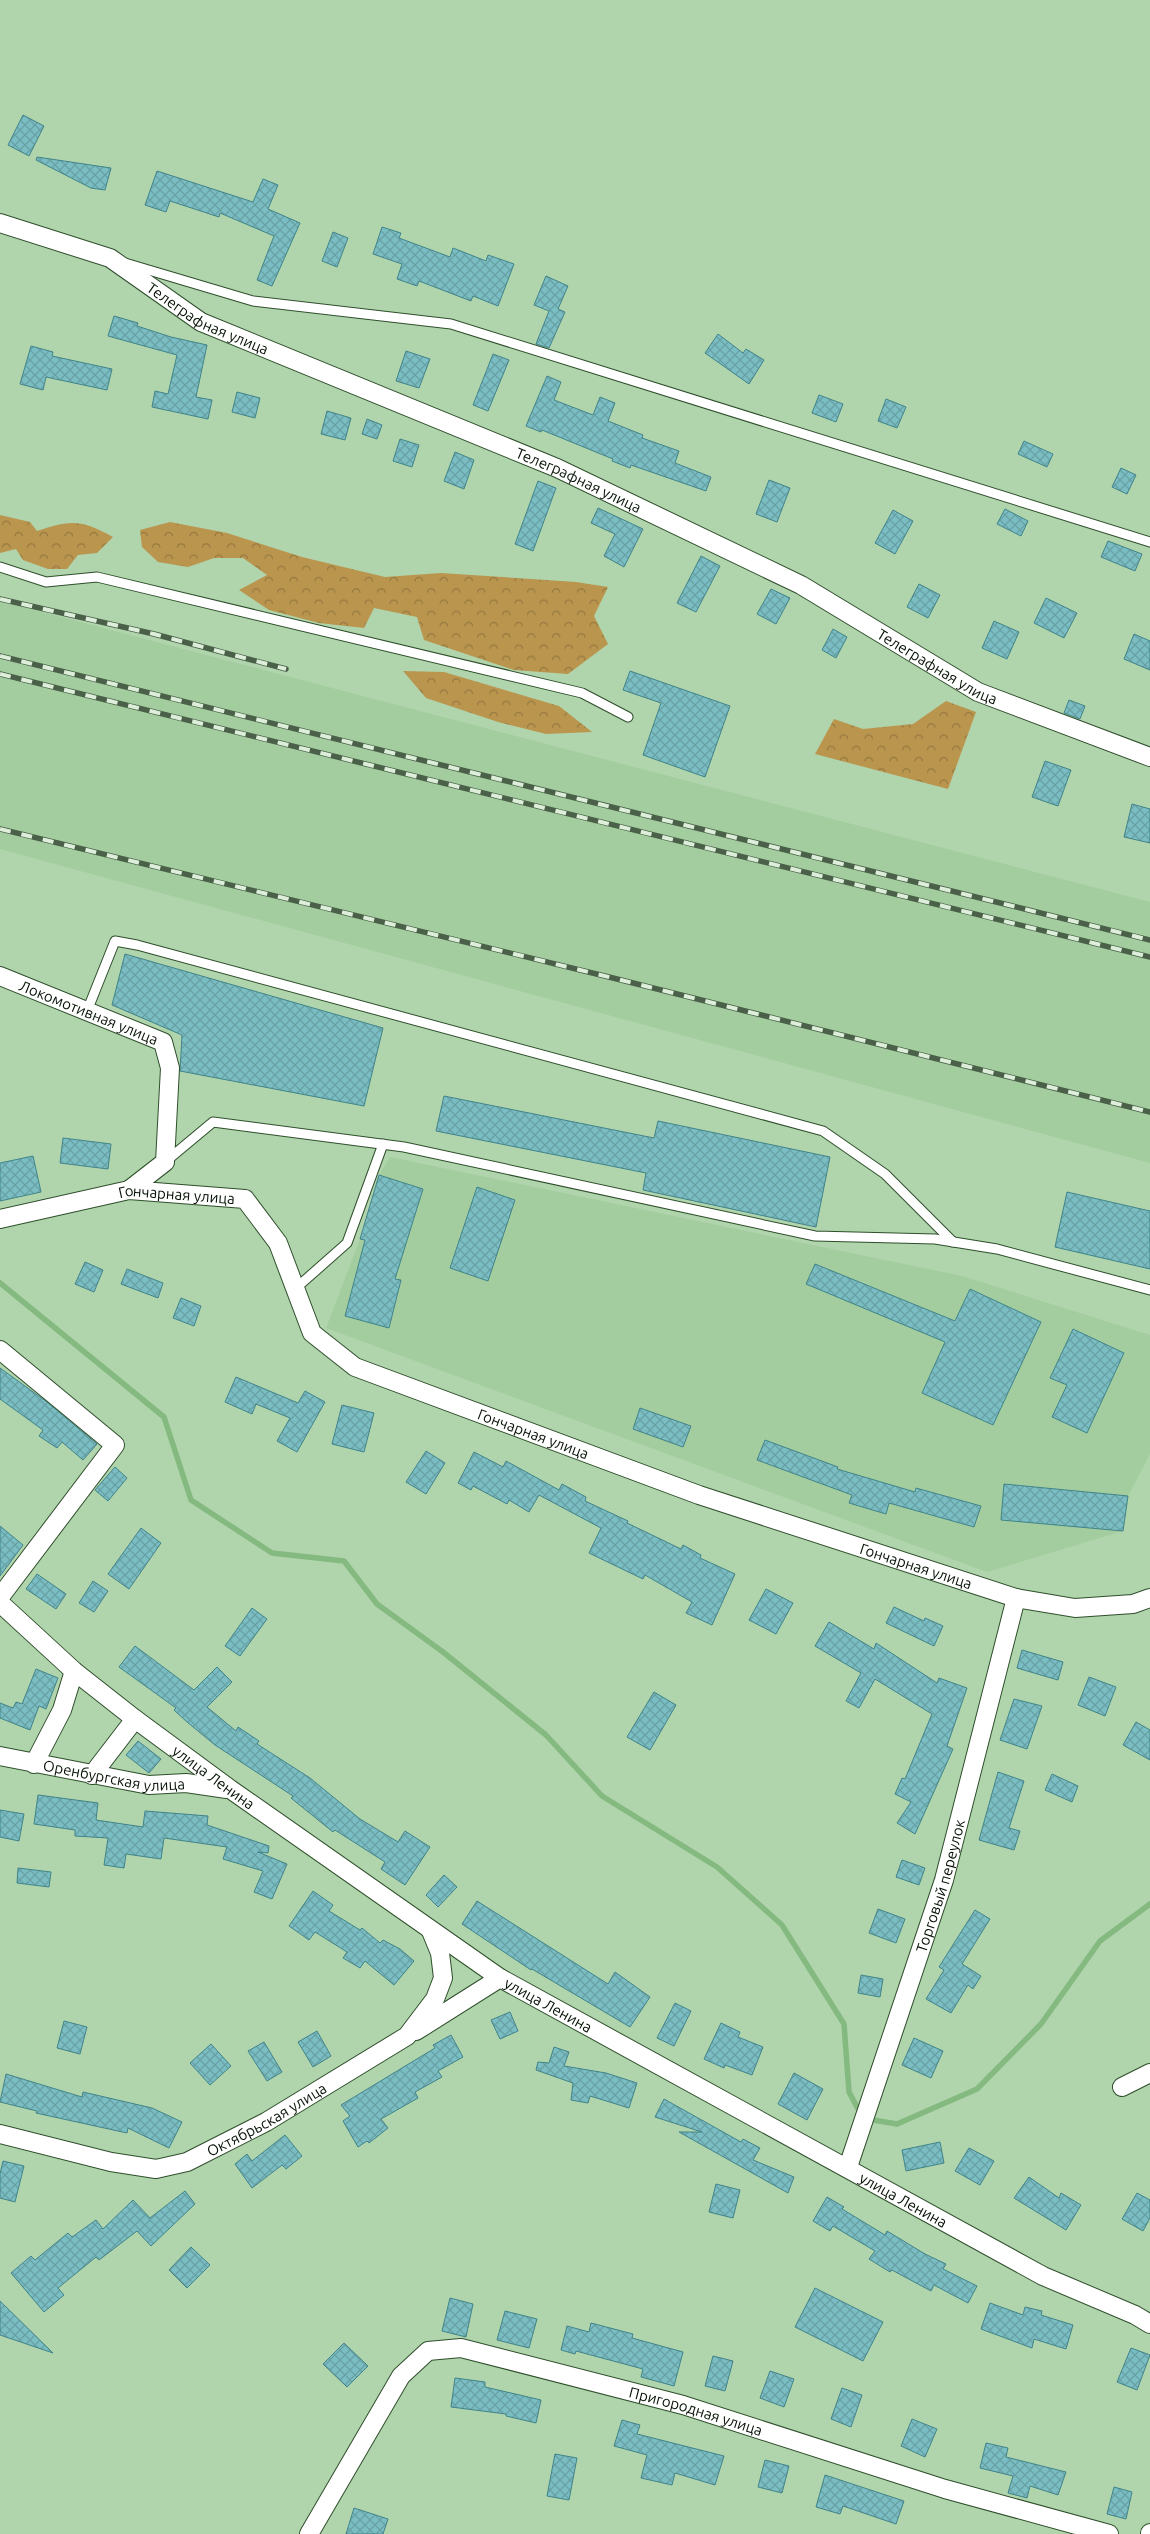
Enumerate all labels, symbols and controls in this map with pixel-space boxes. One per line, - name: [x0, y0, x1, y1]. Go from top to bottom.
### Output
- street label: Телеграфная улица: [144, 278, 271, 357]
- street label: Телеграфная улица: [514, 444, 644, 516]
- street label: Телеграфная улица: [874, 625, 1000, 707]
- street label: Локомотивная улица: [17, 976, 161, 1048]
- street label: Гончарная улица: [117, 1181, 236, 1207]
- street label: Гончарная улица: [476, 1405, 591, 1462]
- street label: Гончарная улица: [858, 1539, 974, 1592]
- street label: улица Ленина: [170, 1741, 258, 1812]
- street label: Оренбургская улица: [42, 1756, 185, 1794]
- street label: Торговый переулок: [912, 1817, 968, 1954]
- street label: улица Ленина: [502, 1974, 595, 2035]
- street label: Октябрьская улица: [204, 2079, 329, 2159]
- street label: улица Ленина: [857, 2169, 950, 2230]
- street label: Пригородная улица: [627, 2383, 765, 2438]

